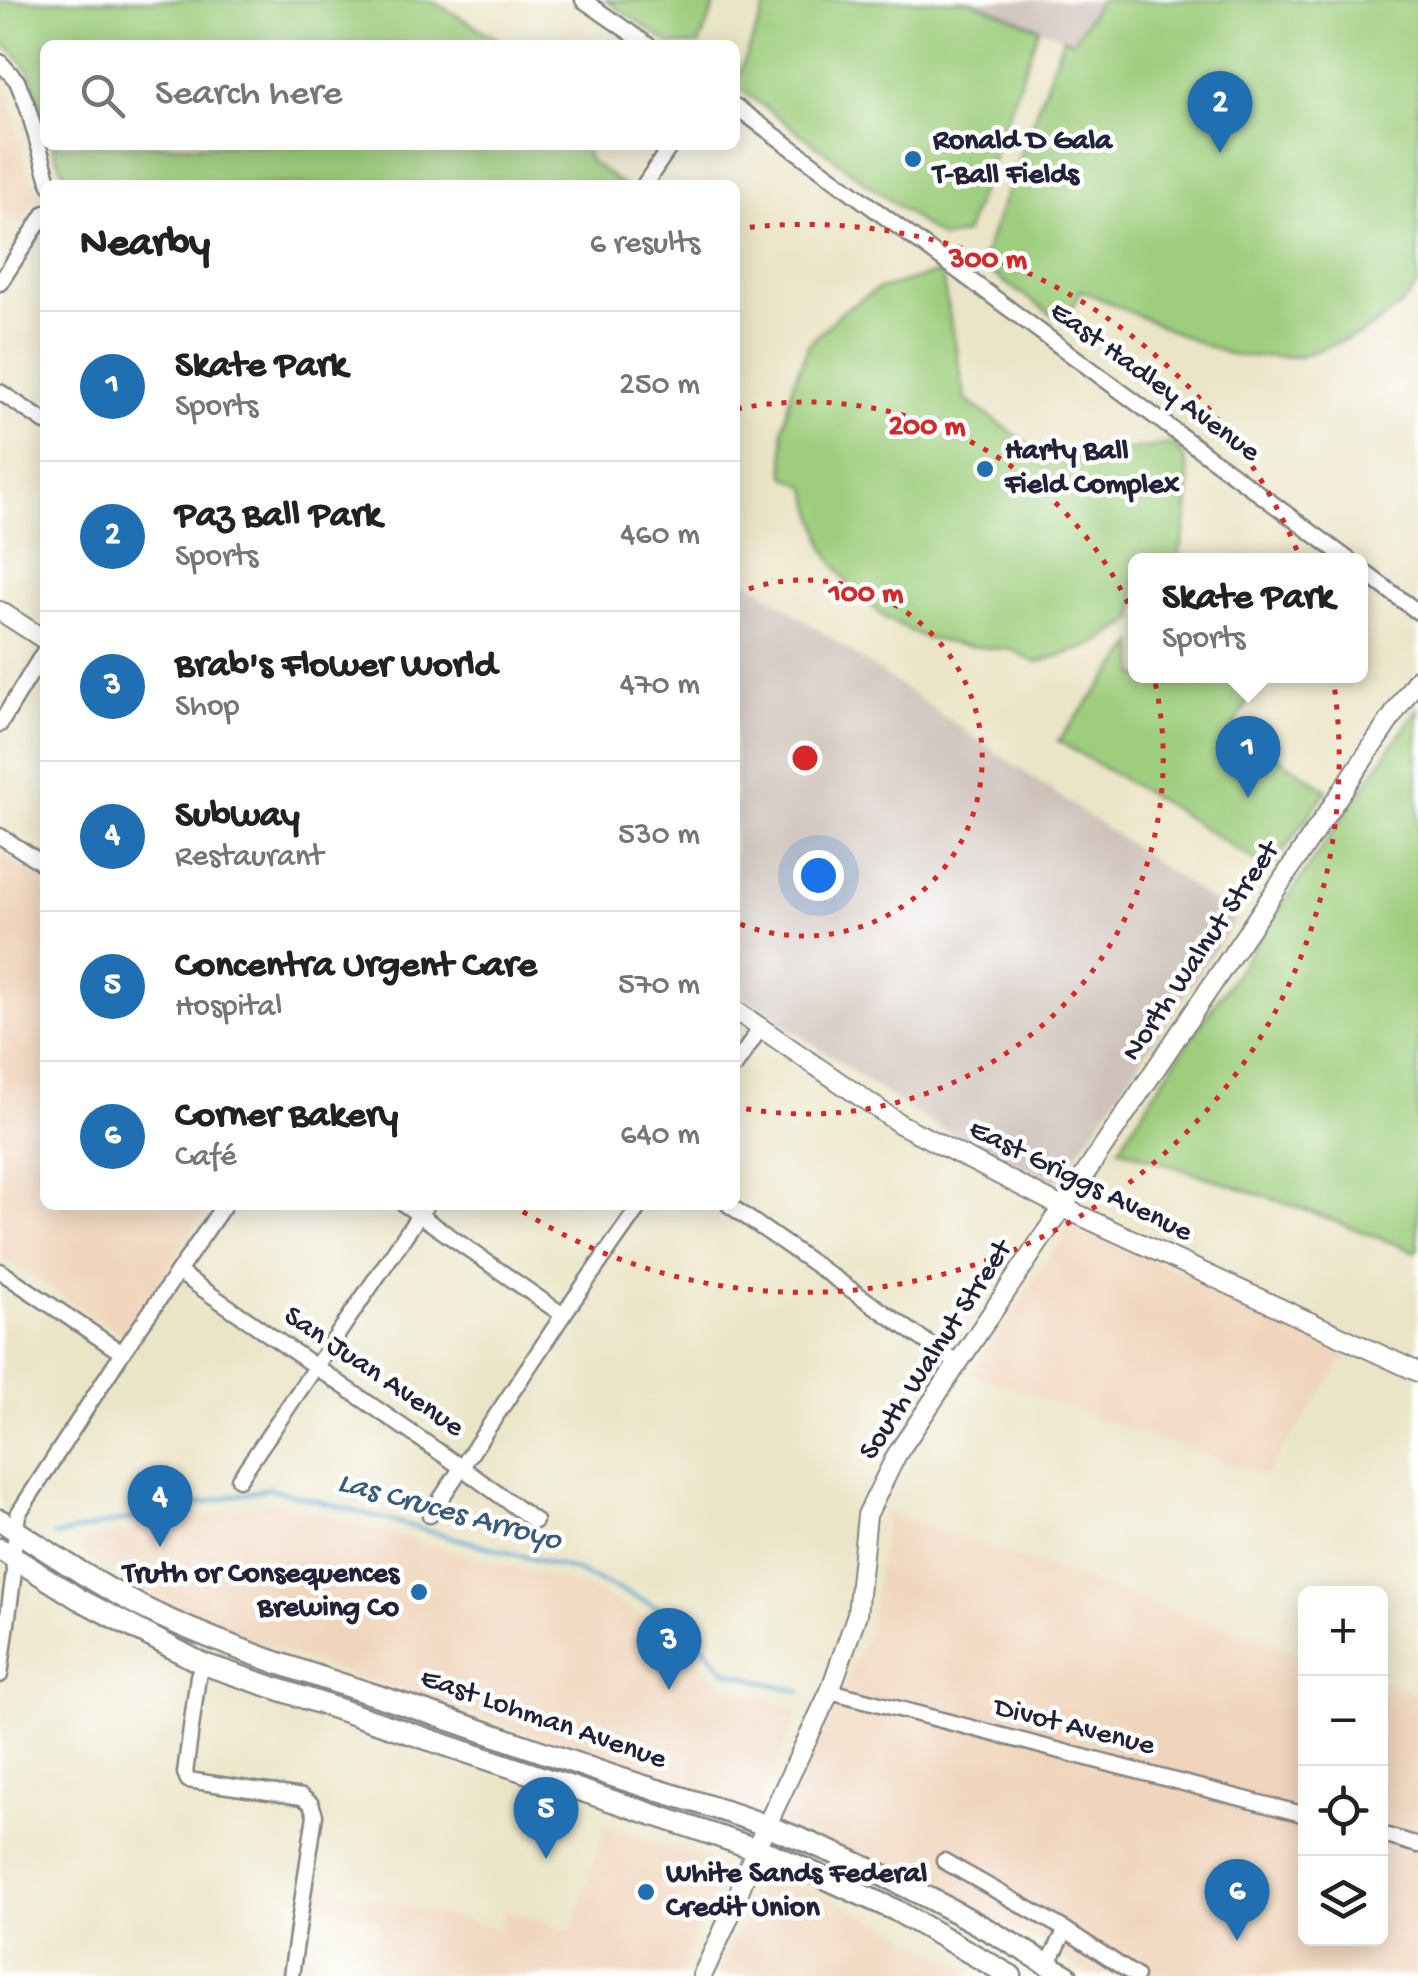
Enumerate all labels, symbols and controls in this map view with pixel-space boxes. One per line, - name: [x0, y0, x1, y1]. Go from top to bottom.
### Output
- search box: [40, 40, 740, 150]
- icon: search: [75, 68, 130, 123]
- pin: 2: [1188, 70, 1252, 153]
- text: Search here: [155, 73, 342, 117]
- place label: Ronald D Gala T-Ball Fields: [931, 125, 1113, 194]
- marker: Ronald D Gala T-Ball Fields: [902, 148, 924, 170]
- text: Nearby: [80, 221, 210, 270]
- text: 6 results: [590, 226, 700, 264]
- text: 300 m: [948, 244, 1028, 279]
- street label: East Hadley Avenue: [1042, 295, 1266, 471]
- text: Skate Park: [175, 345, 347, 389]
- text: 1: [106, 367, 119, 405]
- text: 250 m: [619, 367, 700, 405]
- text: Sports: [175, 389, 258, 427]
- text: 200 m: [888, 411, 966, 446]
- place label: Harty Ball Field Complex: [1004, 435, 1180, 504]
- marker: Harty Ball Field Complex: [974, 458, 996, 480]
- text: Paz Ball Park: [175, 495, 382, 539]
- text: 2: [105, 517, 120, 555]
- text: 460 m: [620, 517, 700, 555]
- text: Sports: [175, 539, 258, 577]
- popup: [1128, 553, 1368, 683]
- text: Skate Park: [1162, 577, 1334, 621]
- text: 100 m: [828, 578, 904, 613]
- text: Sports: [1162, 621, 1245, 659]
- text: Brab's Flower World: [175, 645, 497, 689]
- text: 3: [104, 667, 121, 705]
- text: 470 m: [620, 667, 700, 705]
- text: Shop: [175, 689, 239, 727]
- pin: 1: [1216, 716, 1280, 798]
- centre of rings: [787, 740, 823, 776]
- text: Subway: [175, 795, 300, 839]
- text: 4: [105, 817, 120, 855]
- text: 530 m: [618, 817, 700, 855]
- street label: North Walnut Street: [1115, 833, 1290, 1069]
- text: Restaurant: [175, 839, 323, 877]
- your location: [793, 850, 844, 901]
- text: Concentra Urgent Care: [175, 945, 537, 989]
- text: 5: [104, 967, 121, 1005]
- text: 570 m: [618, 967, 700, 1005]
- text: Hospital: [175, 989, 282, 1027]
- text: Corner Bakery: [175, 1095, 398, 1139]
- street label: East Griggs Avenue: [963, 1113, 1198, 1251]
- text: 6: [104, 1117, 121, 1155]
- text: 640 m: [620, 1117, 700, 1155]
- text: Café: [175, 1139, 236, 1177]
- street label: South Walnut Street: [853, 1232, 1023, 1468]
- street label: San Juan Avenue: [276, 1300, 470, 1447]
- pin: 4: [128, 1464, 192, 1547]
- water label: Las Cruces Arroyo: [333, 1465, 566, 1561]
- place label: Truth or Consequences Brewing Co: [121, 1558, 401, 1627]
- marker: Truth or Consequences Brewing Co: [408, 1581, 430, 1603]
- map controls: [1298, 1586, 1388, 1946]
- button: +: [1298, 1586, 1388, 1676]
- pin: 3: [636, 1608, 702, 1690]
- street label: East Lohman Avenue: [415, 1661, 671, 1779]
- button: −: [1298, 1676, 1388, 1766]
- street label: Divot Avenue: [988, 1691, 1159, 1765]
- button: locate: [1298, 1766, 1388, 1856]
- pin: 5: [514, 1776, 578, 1859]
- button: layers: [1298, 1856, 1388, 1946]
- place label: White Sands Federal Credit Union: [665, 1858, 928, 1927]
- pin: 6: [1204, 1858, 1270, 1941]
- marker: White Sands Federal Credit Union: [635, 1881, 657, 1903]

